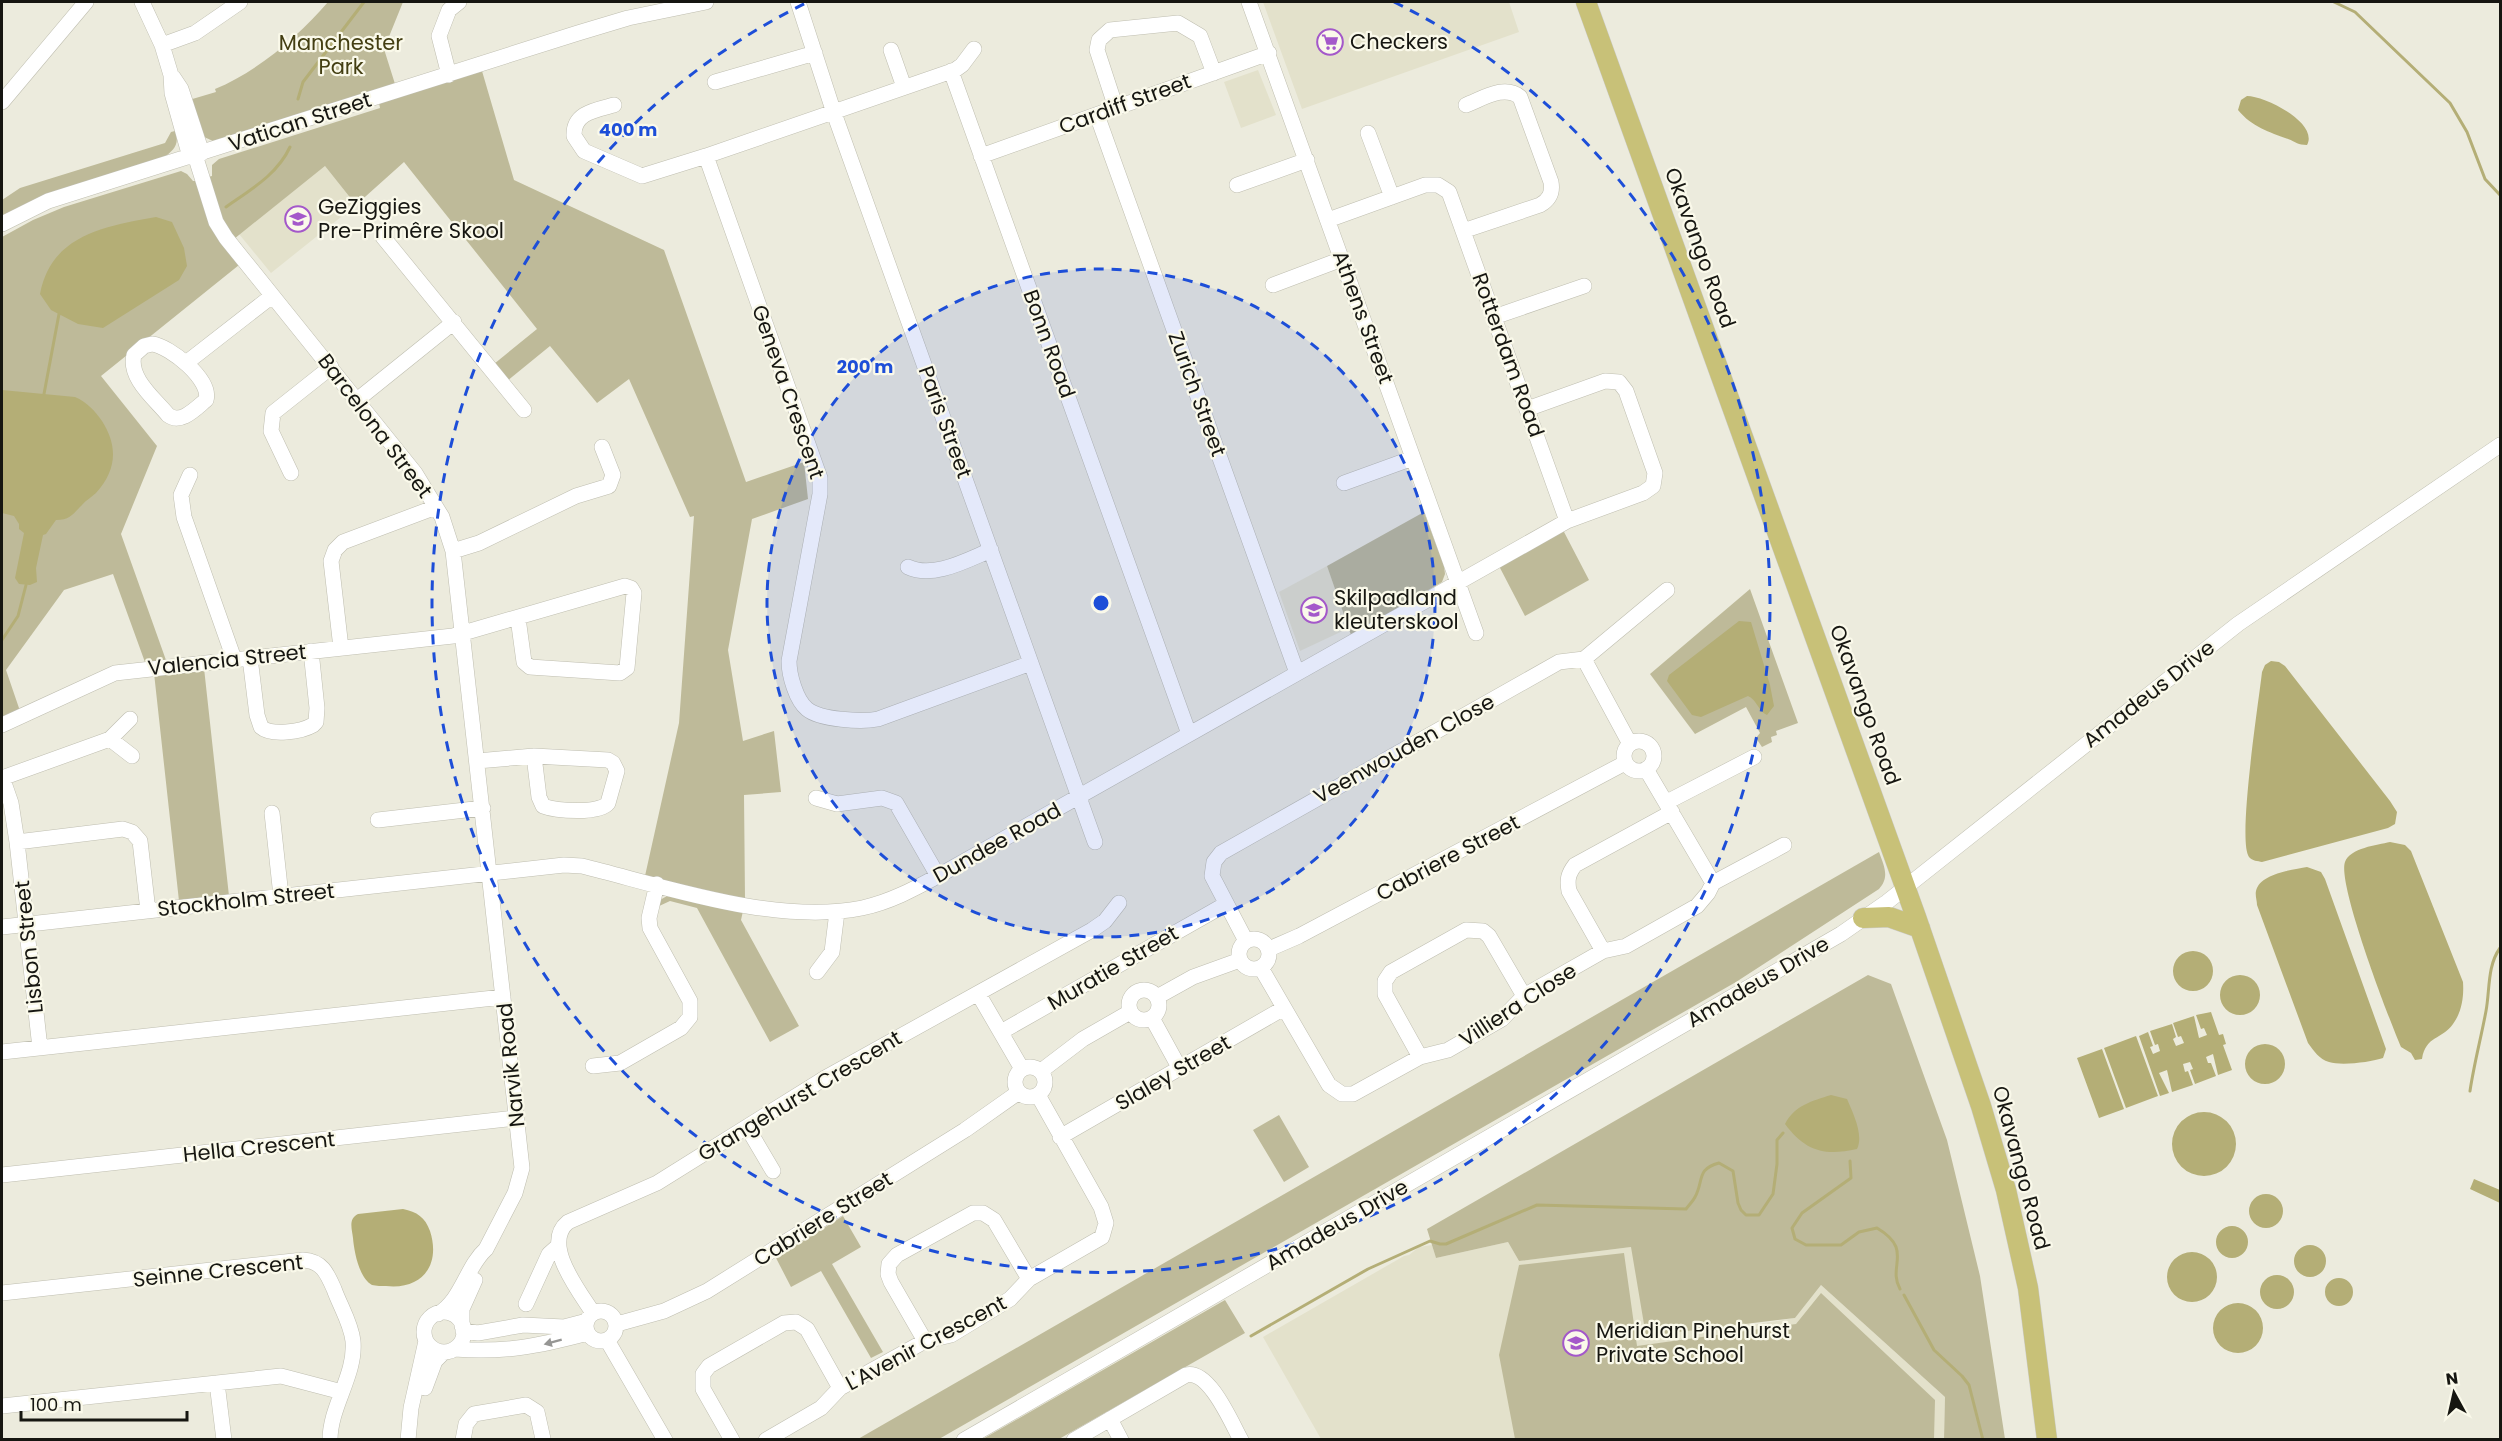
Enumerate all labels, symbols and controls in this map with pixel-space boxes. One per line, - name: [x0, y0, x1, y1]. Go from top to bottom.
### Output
- supermarket icon: Checkers: [1315, 27, 1345, 57]
- place label: Checkers: [1350, 27, 1448, 56]
- park label: Manchester Park: [279, 28, 403, 81]
- street label: Cardiff Street: [1055, 66, 1195, 141]
- street label: Vatican Street: [225, 85, 375, 158]
- text: 400 m: [599, 117, 657, 142]
- street label: Okavango Road: [1658, 164, 1743, 332]
- place label: GeZiggies Pre-Primêre Skool: [318, 192, 504, 245]
- school or university icon: GeZiggies Pre-Primêre Skool: [283, 204, 313, 234]
- street label: Athens Street: [1326, 246, 1401, 387]
- street label: Rotterdam Road: [1465, 269, 1552, 441]
- street label: Bonn Road: [1016, 286, 1082, 402]
- street label: Geneva Crescent: [745, 301, 832, 483]
- street label: Zurich Street: [1161, 327, 1234, 460]
- street label: Barcelona Street: [311, 347, 439, 504]
- text: 200 m: [837, 354, 893, 379]
- street label: Paris Street: [912, 362, 979, 482]
- place label: Skilpadland kleuterskool: [1334, 583, 1459, 636]
- centre of rings: [1091, 593, 1111, 613]
- school or university icon: Skilpadland kleuterskool: [1299, 595, 1329, 625]
- street label: Okavango Road: [1823, 621, 1908, 789]
- street label: Amadeus Drive: [2077, 633, 2221, 754]
- street label: Valencia Street: [146, 637, 308, 682]
- street label: Veenwouden Close: [1308, 687, 1499, 810]
- street label: Dundee Road: [928, 795, 1066, 890]
- street label: Cabriere Street: [1371, 808, 1525, 908]
- street label: Stockholm Street: [156, 876, 336, 923]
- street label: Lisbon Street: [7, 879, 50, 1015]
- street label: Muratie Street: [1042, 918, 1183, 1017]
- street label: Amadeus Drive: [1681, 929, 1834, 1034]
- street label: Villiera Close: [1454, 956, 1582, 1053]
- street label: Narvik Road: [490, 1001, 531, 1129]
- street label: Grangehurst Crescent: [692, 1023, 907, 1168]
- street label: Slaley Street: [1110, 1028, 1236, 1117]
- street label: Okavango Road: [1986, 1083, 2057, 1253]
- street label: Hella Crescent: [182, 1124, 336, 1169]
- street label: Cabriere Street: [748, 1164, 898, 1273]
- street label: Amadeus Drive: [1260, 1172, 1413, 1277]
- street label: Seinne Crescent: [131, 1247, 304, 1294]
- street label: L'Avenir Crescent: [840, 1288, 1011, 1397]
- place label: Meridian Pinehurst Private School: [1596, 1316, 1790, 1369]
- school or university icon: Meridian Pinehurst Private School: [1561, 1328, 1591, 1358]
- one-way arrow: [544, 1338, 562, 1347]
- north arrow: [2424, 1363, 2484, 1423]
- text: N: [2444, 1366, 2460, 1391]
- scale bar: [21, 1384, 188, 1422]
- text: 100 m: [30, 1392, 82, 1417]

